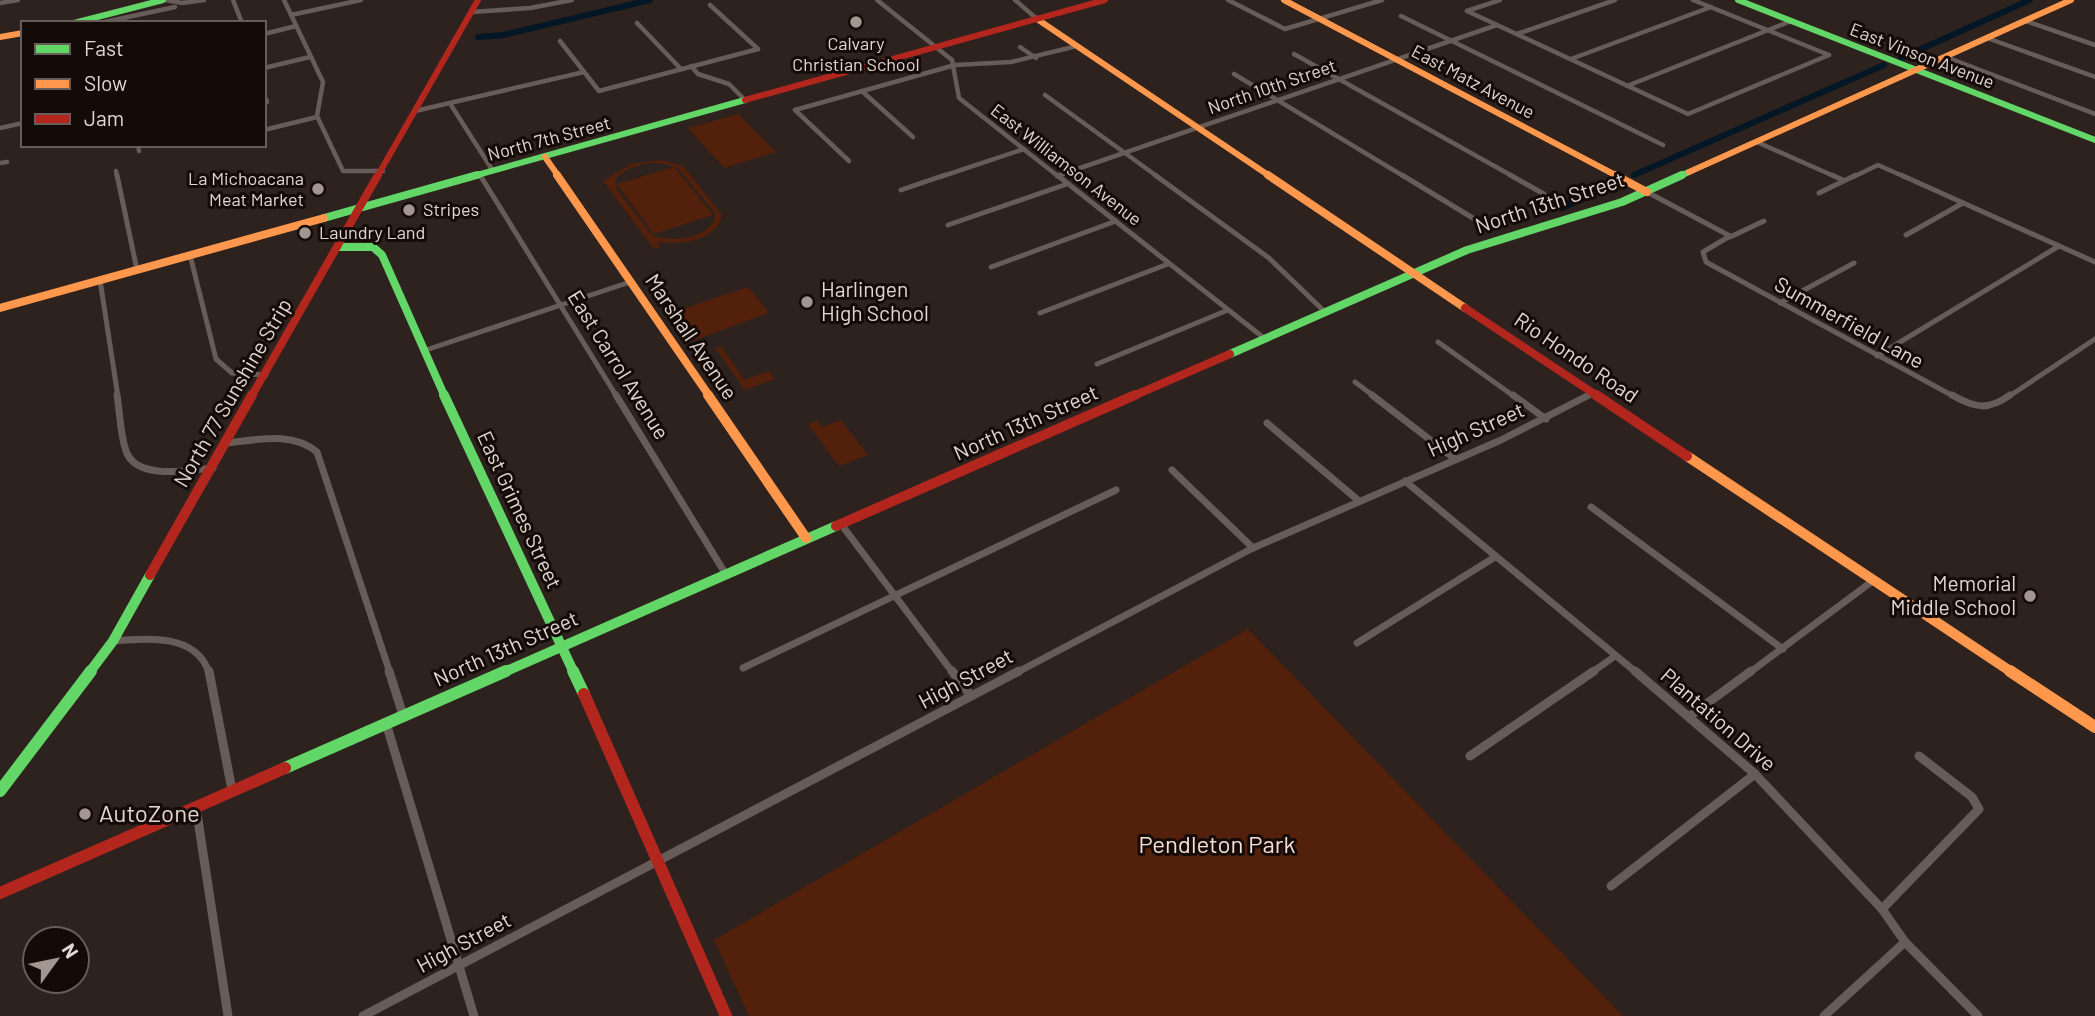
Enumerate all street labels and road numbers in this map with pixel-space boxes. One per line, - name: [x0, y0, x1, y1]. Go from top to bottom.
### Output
- street label: East Vinson Avenue: [1847, 17, 1998, 93]
- street label: East Matz Avenue: [1408, 39, 1539, 123]
- street label: North 10th Street: [1205, 54, 1339, 118]
- street label: East Williamson Avenue: [987, 99, 1146, 230]
- street label: North 7th Street: [485, 111, 613, 165]
- street label: North 13th Street: [1472, 166, 1627, 237]
- street label: Marshall Avenue: [641, 269, 743, 404]
- street label: Summerfield Lane: [1771, 270, 1929, 373]
- street label: East Carrol Avenue: [563, 285, 675, 443]
- street label: North 77 Sunshine Strip: [168, 294, 296, 491]
- street label: Rio Hondo Road: [1510, 306, 1643, 407]
- street label: North 13th Street: [949, 379, 1101, 465]
- street label: High Street: [1423, 396, 1528, 461]
- street label: East Grimes Street: [473, 427, 568, 592]
- street label: North 13th Street: [429, 605, 581, 691]
- street label: High Street: [914, 642, 1017, 713]
- street label: Plantation Drive: [1656, 662, 1782, 776]
- street label: High Street: [412, 906, 515, 977]

